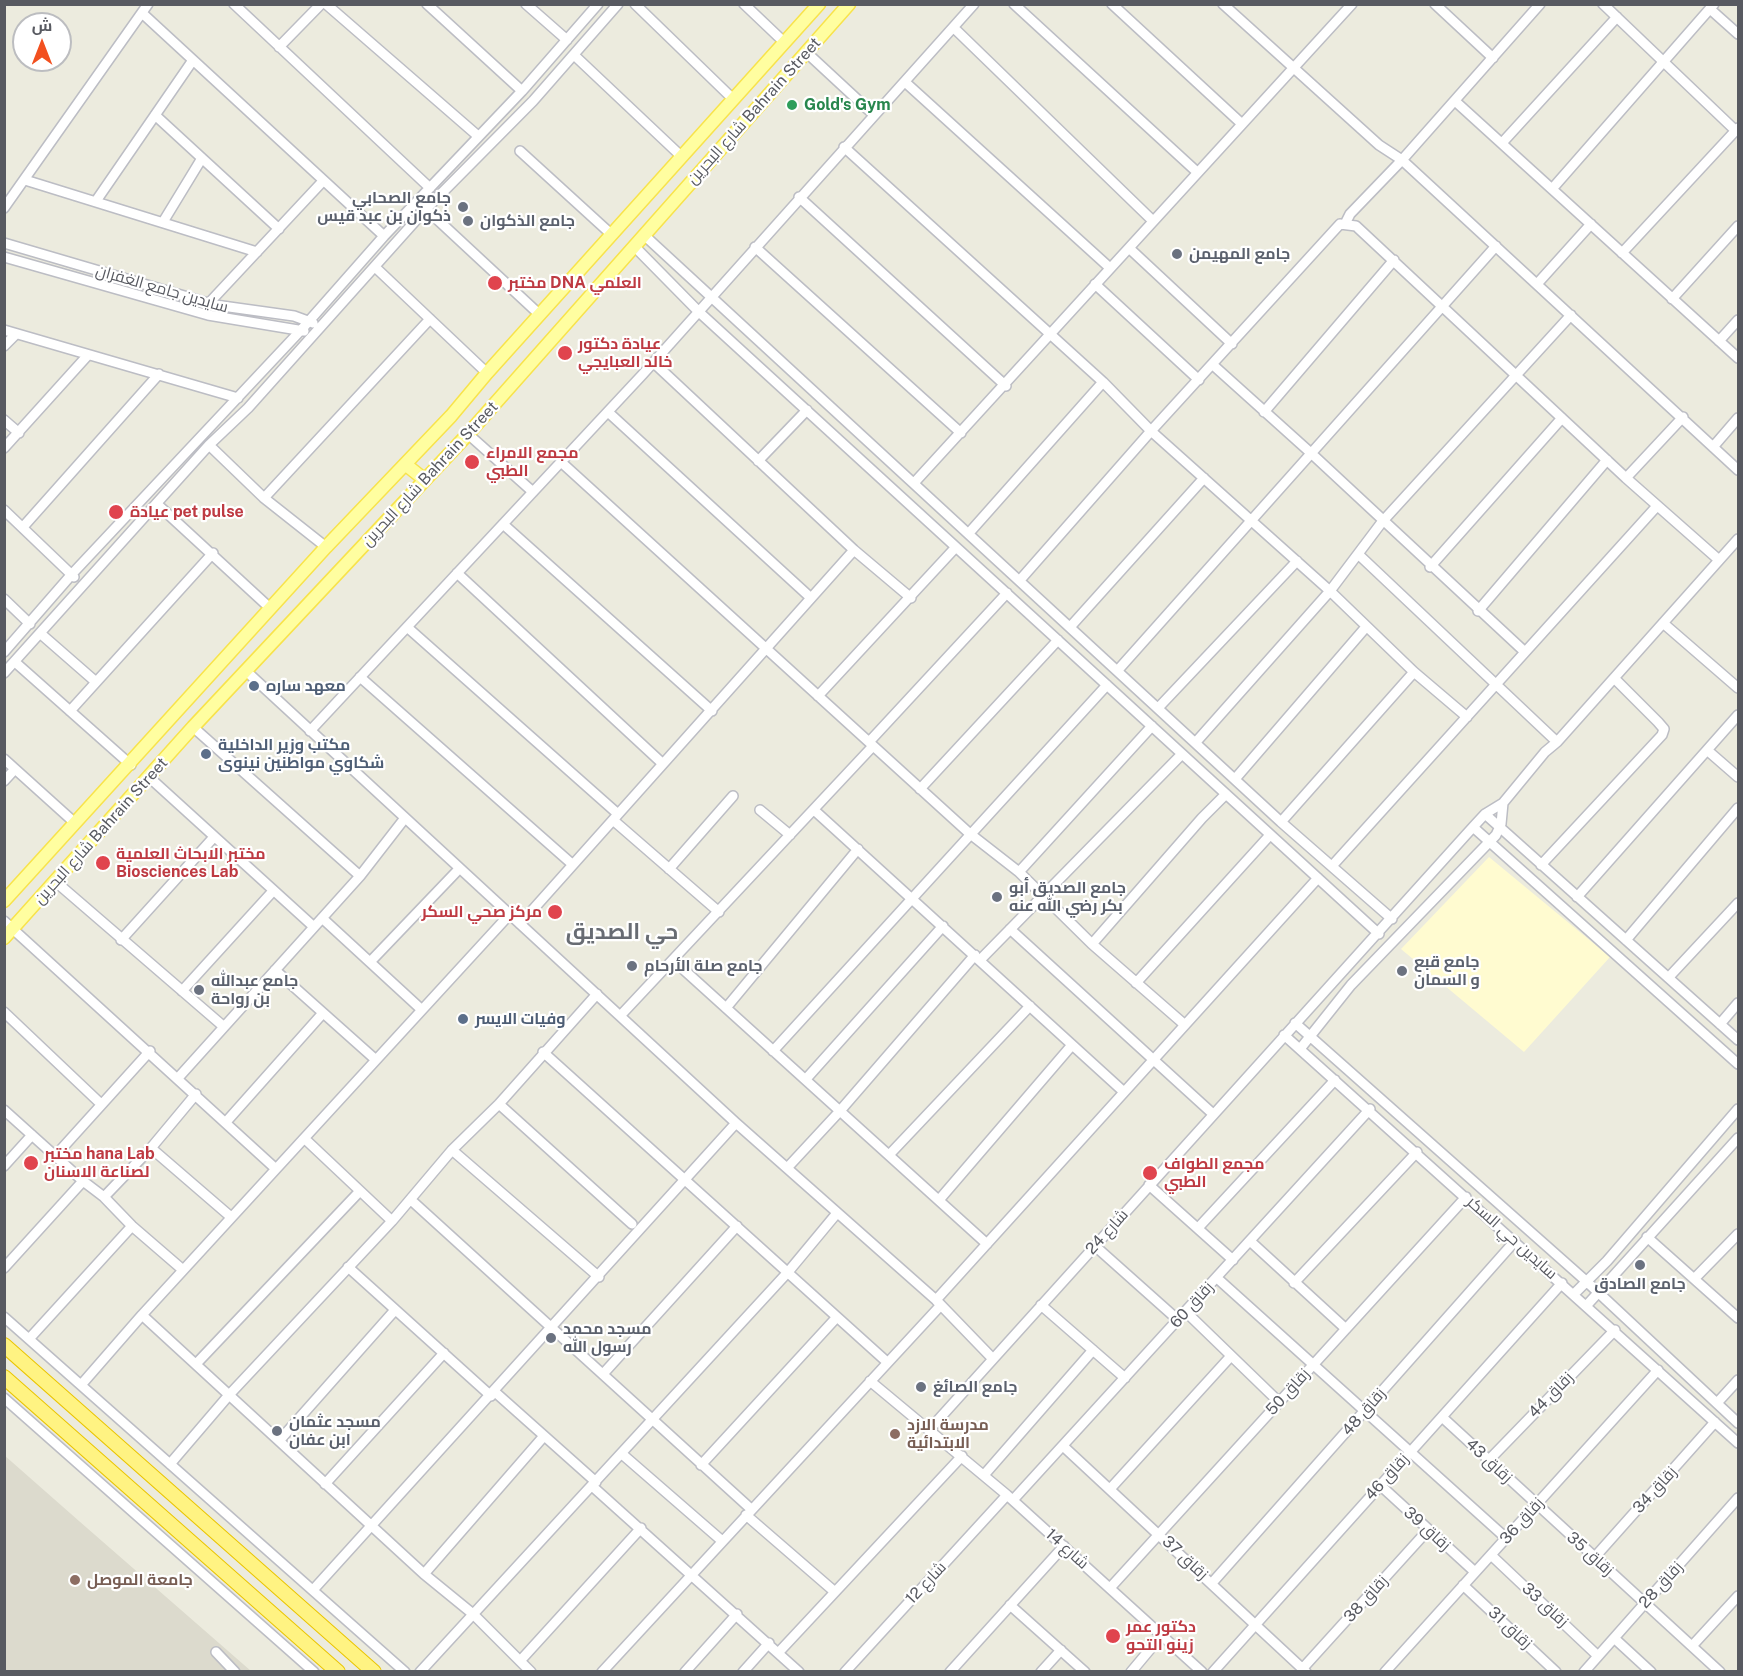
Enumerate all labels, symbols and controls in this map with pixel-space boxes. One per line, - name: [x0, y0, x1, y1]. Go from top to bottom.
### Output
- north arrow: [12, 12, 72, 72]
- text: ش: [32, 16, 52, 35]
- street label: شارع البحرين Bahrain Street: [683, 34, 825, 188]
- place label: Gold's Gym: [804, 95, 890, 115]
- marker: Gold's Gym: [785, 98, 799, 112]
- place label: جامع الصحابي ذكوان بن عبد قيس: [317, 188, 451, 226]
- marker: جامع الصحابي ذكوان بن عبد قيس: [456, 200, 470, 214]
- place label: جامع الذكوان: [480, 211, 575, 231]
- marker: جامع الذكوان: [461, 214, 475, 228]
- place label: جامع المهيمن: [1189, 244, 1290, 264]
- marker: جامع المهيمن: [1170, 247, 1184, 261]
- street label: سايدين جامع الغفران: [94, 261, 230, 317]
- place label: مختبر DNA العلمي: [508, 273, 642, 293]
- marker: مختبر DNA العلمي: [486, 274, 504, 292]
- place label: عيادة دكتور خالد العبايجي: [578, 334, 673, 372]
- marker: عيادة دكتور خالد العبايجي: [556, 344, 574, 362]
- street label: شارع البحرين Bahrain Street: [358, 398, 502, 550]
- place label: مجمع الامراء الطبي: [486, 443, 579, 481]
- marker: مجمع الامراء الطبي: [463, 453, 481, 471]
- place label: عيادة pet pulse: [130, 502, 244, 522]
- marker: عيادة pet pulse: [107, 503, 125, 521]
- place label: معهد ساره: [266, 676, 346, 696]
- marker: معهد ساره: [247, 679, 261, 693]
- place label: مكتب وزير الداخلية شكاوي مواطنين نينوى: [218, 735, 384, 773]
- marker: مكتب وزير الداخلية شكاوي مواطنين نينوى: [199, 747, 213, 761]
- street label: شارع البحرين Bahrain Street: [30, 754, 172, 908]
- place label: مختبر الابحاث العلمية Biosciences Lab: [116, 844, 266, 882]
- marker: مختبر الابحاث العلمية Biosciences Lab: [94, 854, 112, 872]
- place label: جامع الصديق أبو بكر رضي الله عنه: [1009, 878, 1126, 916]
- marker: جامع الصديق أبو بكر رضي الله عنه: [990, 890, 1004, 904]
- place label: مركز صحي السكر: [421, 902, 542, 922]
- marker: مركز صحي السكر: [546, 903, 564, 921]
- district label: حي الصديق: [566, 919, 678, 945]
- place label: جامع قبع و السمان: [1414, 952, 1480, 990]
- place label: جامع صلة الأرحام: [644, 956, 763, 976]
- marker: جامع صلة الأرحام: [625, 959, 639, 973]
- marker: جامع قبع و السمان: [1395, 964, 1409, 978]
- place label: جامع عبدالله بن رواحة: [211, 971, 298, 1009]
- marker: جامع عبدالله بن رواحة: [192, 983, 206, 997]
- place label: وفيات الايسر: [475, 1009, 566, 1029]
- marker: وفيات الايسر: [456, 1012, 470, 1026]
- place label: مختبر hana Lab لصناعة الاسنان: [44, 1144, 155, 1182]
- marker: مختبر hana Lab لصناعة الاسنان: [22, 1154, 40, 1172]
- place label: مجمع الطواف الطبي: [1164, 1154, 1265, 1192]
- marker: مجمع الطواف الطبي: [1141, 1164, 1159, 1182]
- street label: سايدين حي السكر: [1463, 1192, 1561, 1284]
- street label: شارع 24: [1082, 1205, 1132, 1259]
- marker: جامع الصادق: [1633, 1258, 1647, 1272]
- place label: جامع الصادق: [1594, 1274, 1686, 1294]
- street label: زقاق 60: [1166, 1278, 1218, 1332]
- place label: مسجد محمد رسول الله: [563, 1319, 652, 1357]
- marker: مسجد محمد رسول الله: [544, 1331, 558, 1345]
- street label: زقاق 50: [1262, 1365, 1314, 1419]
- street label: زقاق 44: [1524, 1368, 1578, 1422]
- place label: جامع الصائغ: [933, 1377, 1018, 1397]
- marker: جامع الصائغ: [914, 1380, 928, 1394]
- street label: زقاق 48: [1338, 1384, 1390, 1440]
- place label: مسجد عثمان ابن عفان: [289, 1412, 381, 1450]
- place label: مدرسة الازد الابتدائية: [907, 1415, 989, 1453]
- marker: مسجد عثمان ابن عفان: [270, 1424, 284, 1438]
- marker: مدرسة الازد الابتدائية: [888, 1427, 902, 1441]
- street label: زقاق 43: [1462, 1435, 1516, 1487]
- street label: زقاق 46: [1361, 1450, 1413, 1504]
- street label: زقاق 34: [1629, 1463, 1681, 1517]
- street label: زقاق 36: [1496, 1494, 1548, 1548]
- street label: زقاق 39: [1400, 1503, 1454, 1555]
- street label: شارع 14: [1041, 1525, 1093, 1573]
- street label: زقاق 35: [1563, 1528, 1617, 1580]
- street label: زقاق 37: [1158, 1532, 1212, 1584]
- street label: شارع 12: [902, 1558, 950, 1608]
- street label: زقاق 28: [1635, 1558, 1687, 1612]
- place label: جامعة الموصل: [87, 1570, 193, 1590]
- street label: زقاق 38: [1340, 1572, 1392, 1626]
- marker: جامعة الموصل: [68, 1573, 82, 1587]
- street label: زقاق 33: [1518, 1579, 1572, 1631]
- street label: زقاق 31: [1484, 1603, 1536, 1653]
- place label: دكتور عمر زينو التحو: [1126, 1617, 1196, 1655]
- marker: دكتور عمر زينو التحو: [1104, 1627, 1122, 1645]

